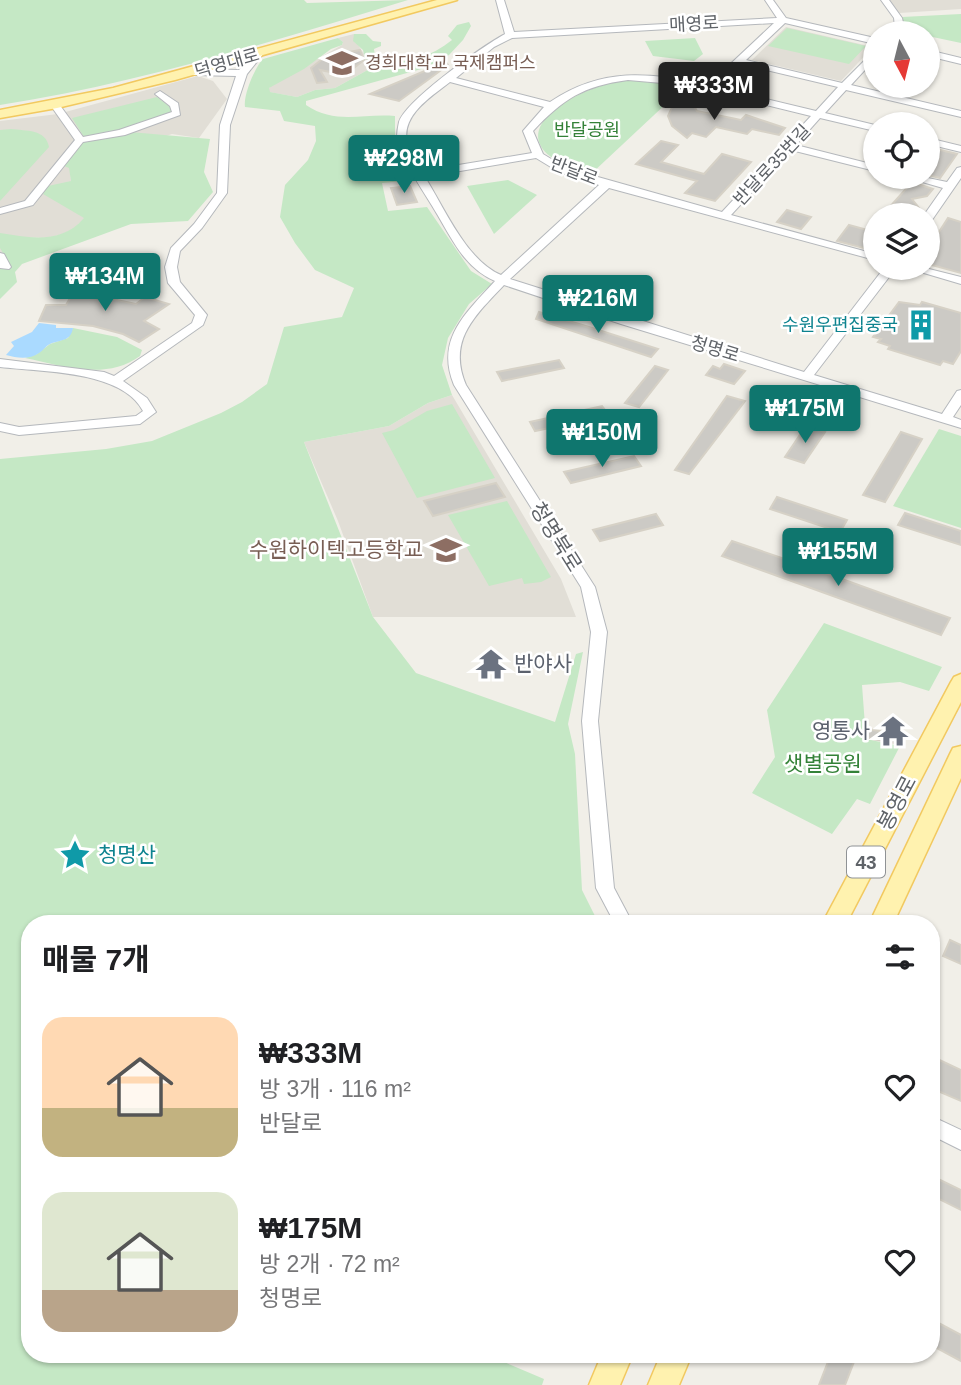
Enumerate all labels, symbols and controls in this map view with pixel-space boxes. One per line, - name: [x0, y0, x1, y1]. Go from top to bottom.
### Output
- street label: 매영로: [669, 13, 719, 35]
- north arrow: [863, 21, 940, 98]
- map controls: [863, 21, 940, 280]
- street label: 덕영대로: [192, 44, 262, 82]
- school or university icon: 경희대학교 국제캠퍼스: [325, 46, 359, 80]
- place label: 경희대학교 국제캠퍼스: [365, 53, 536, 73]
- pin: ₩333M: [665, 62, 763, 122]
- text: ₩333M: [674, 72, 754, 98]
- button: locate: [863, 112, 940, 189]
- park label: 반달공원: [554, 120, 620, 140]
- street label: 반달로35번길: [730, 121, 814, 209]
- pin: ₩298M: [355, 136, 453, 195]
- text: ₩298M: [364, 145, 444, 171]
- street label: 반달로: [547, 153, 601, 189]
- button: layers: [863, 203, 940, 280]
- pin: ₩134M: [56, 254, 154, 313]
- text: ₩134M: [65, 263, 145, 289]
- pin: ₩216M: [549, 276, 647, 335]
- text: ₩216M: [558, 285, 638, 311]
- building icon: 수원우편집중국: [904, 308, 938, 342]
- place label: 수원우편집중국: [782, 315, 898, 335]
- street label: 청명로: [688, 332, 742, 366]
- pin: ₩175M: [756, 386, 854, 445]
- text: ₩175M: [765, 395, 845, 421]
- pin: ₩150M: [553, 410, 651, 469]
- text: ₩150M: [562, 419, 642, 445]
- street label: 청명북로: [526, 498, 587, 576]
- pin: ₩155M: [789, 528, 887, 588]
- school or university icon: 수원하이텍고등학교: [429, 533, 463, 567]
- place label: 수원하이텍고등학교: [249, 538, 423, 561]
- text: ₩155M: [798, 538, 878, 564]
- temple icon: 반야사: [474, 647, 508, 681]
- place label: 반야사: [514, 652, 572, 675]
- temple icon: 영통사: [876, 714, 910, 748]
- place label: 영통사: [812, 719, 870, 742]
- park label: 샛별공원: [784, 752, 862, 775]
- street label: 봉영로: [873, 772, 920, 834]
- place icon: 청명산: [58, 838, 92, 872]
- place label: 청명산: [98, 843, 156, 866]
- road number: 43: [847, 846, 885, 877]
- icon: filters: [881, 938, 919, 976]
- text: 매물 7개: [42, 943, 150, 976]
- text: ₩333M: [259, 1036, 362, 1069]
- icon: home: [98, 1045, 182, 1129]
- icon: heart: [881, 1068, 919, 1106]
- text: 방 3개 · 116 m²: [259, 1076, 411, 1102]
- text: 반달로: [259, 1110, 322, 1136]
- text: ₩175M: [259, 1211, 362, 1244]
- icon: home: [98, 1220, 182, 1304]
- icon: heart: [881, 1243, 919, 1281]
- text: 방 2개 · 72 m²: [259, 1251, 400, 1277]
- text: 청명로: [259, 1285, 322, 1311]

